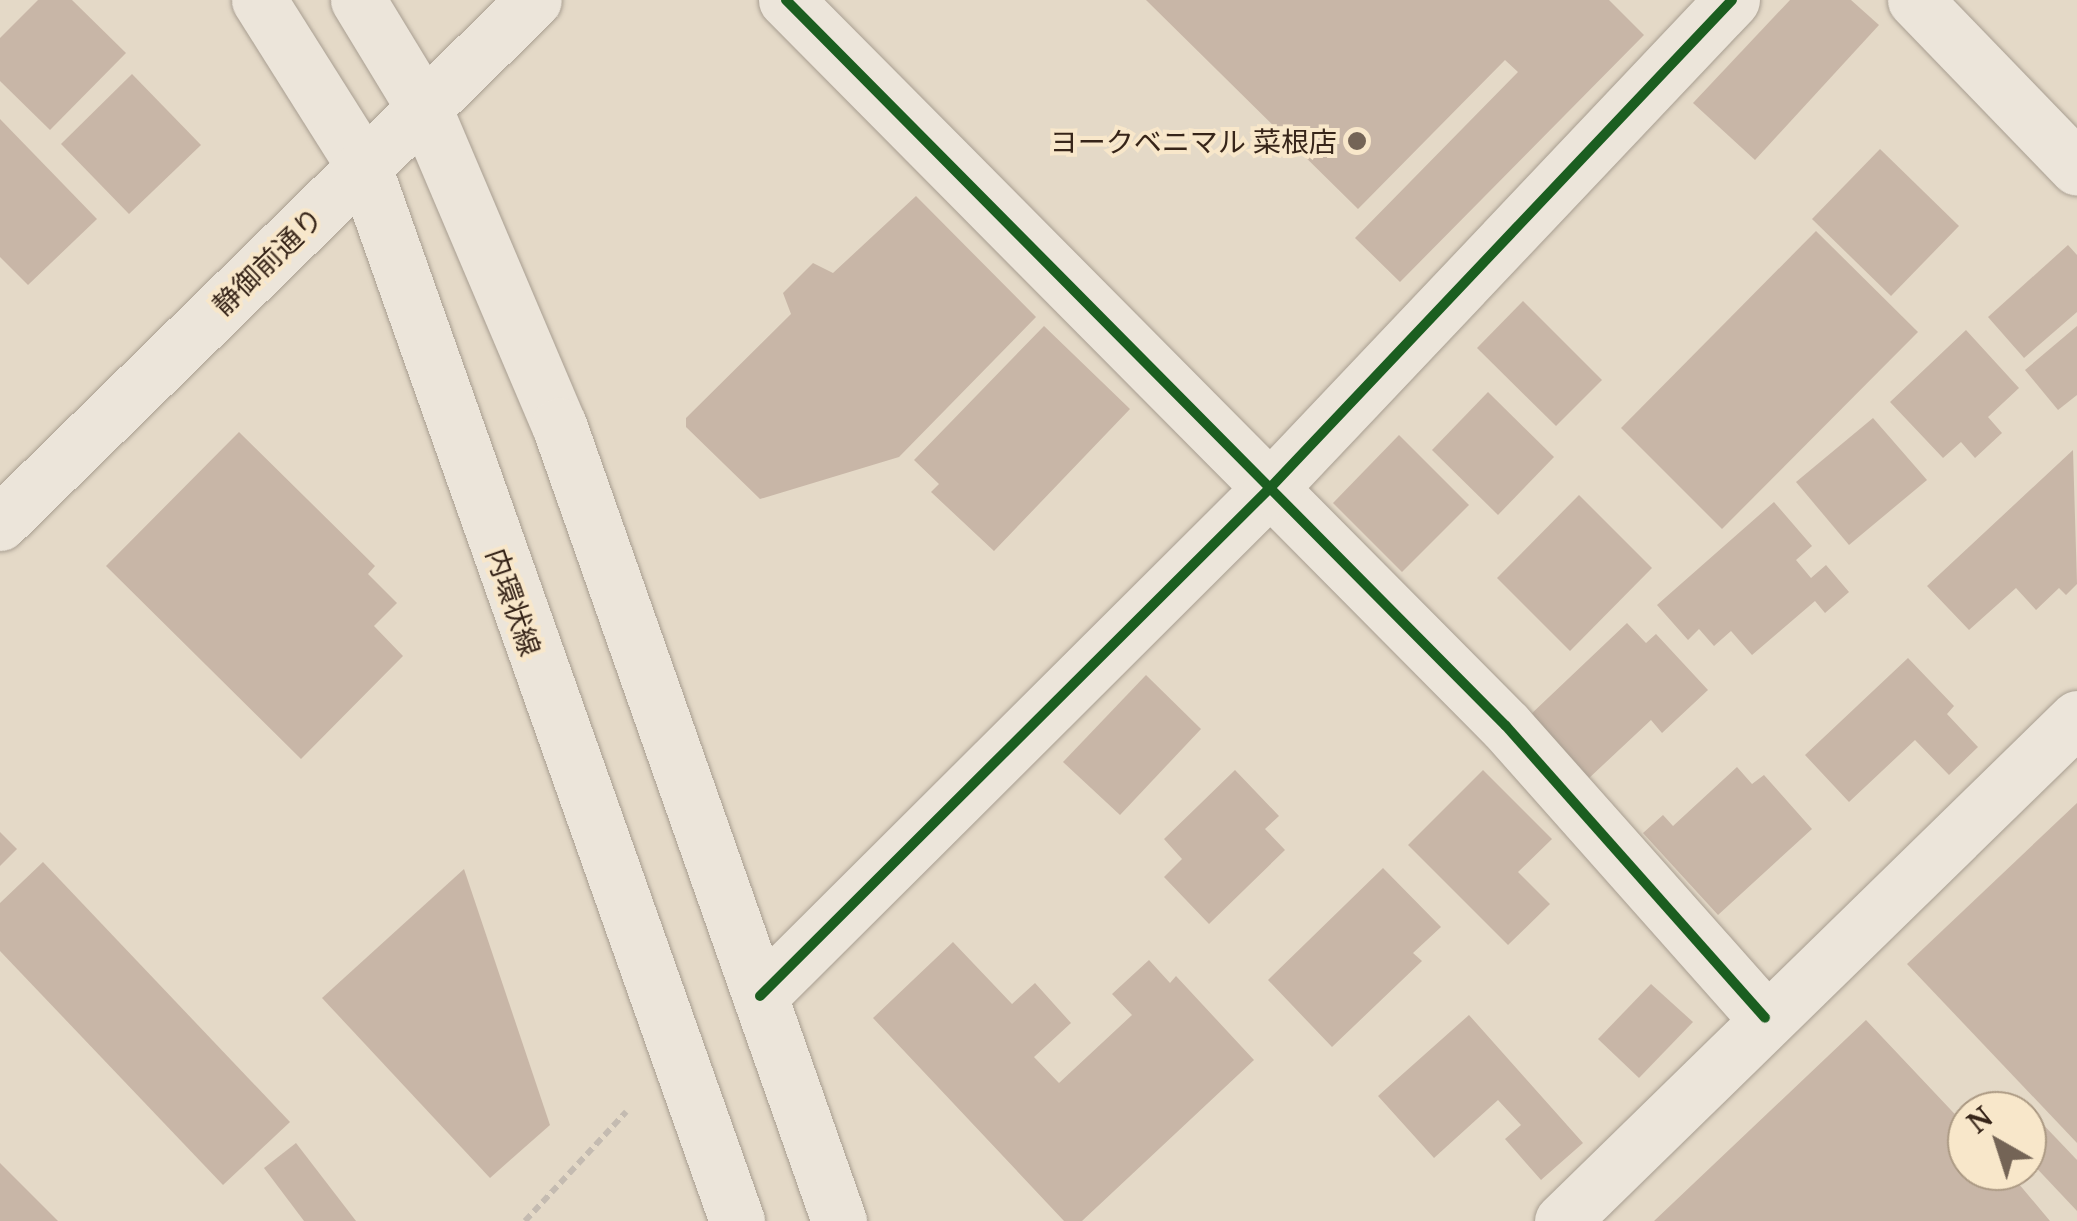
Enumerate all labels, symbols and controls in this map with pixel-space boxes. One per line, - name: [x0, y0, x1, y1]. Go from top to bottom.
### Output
- place label: ヨークベニマル 菜根店: [1050, 124, 1337, 158]
- marker: ヨークベニマル 菜根店: [1346, 130, 1368, 152]
- street label: 静御前通り: [205, 200, 329, 322]
- street label: 内環状線: [480, 544, 548, 660]
- north arrow: [1947, 1091, 2047, 1191]
- text: N: [1959, 1098, 2000, 1141]

